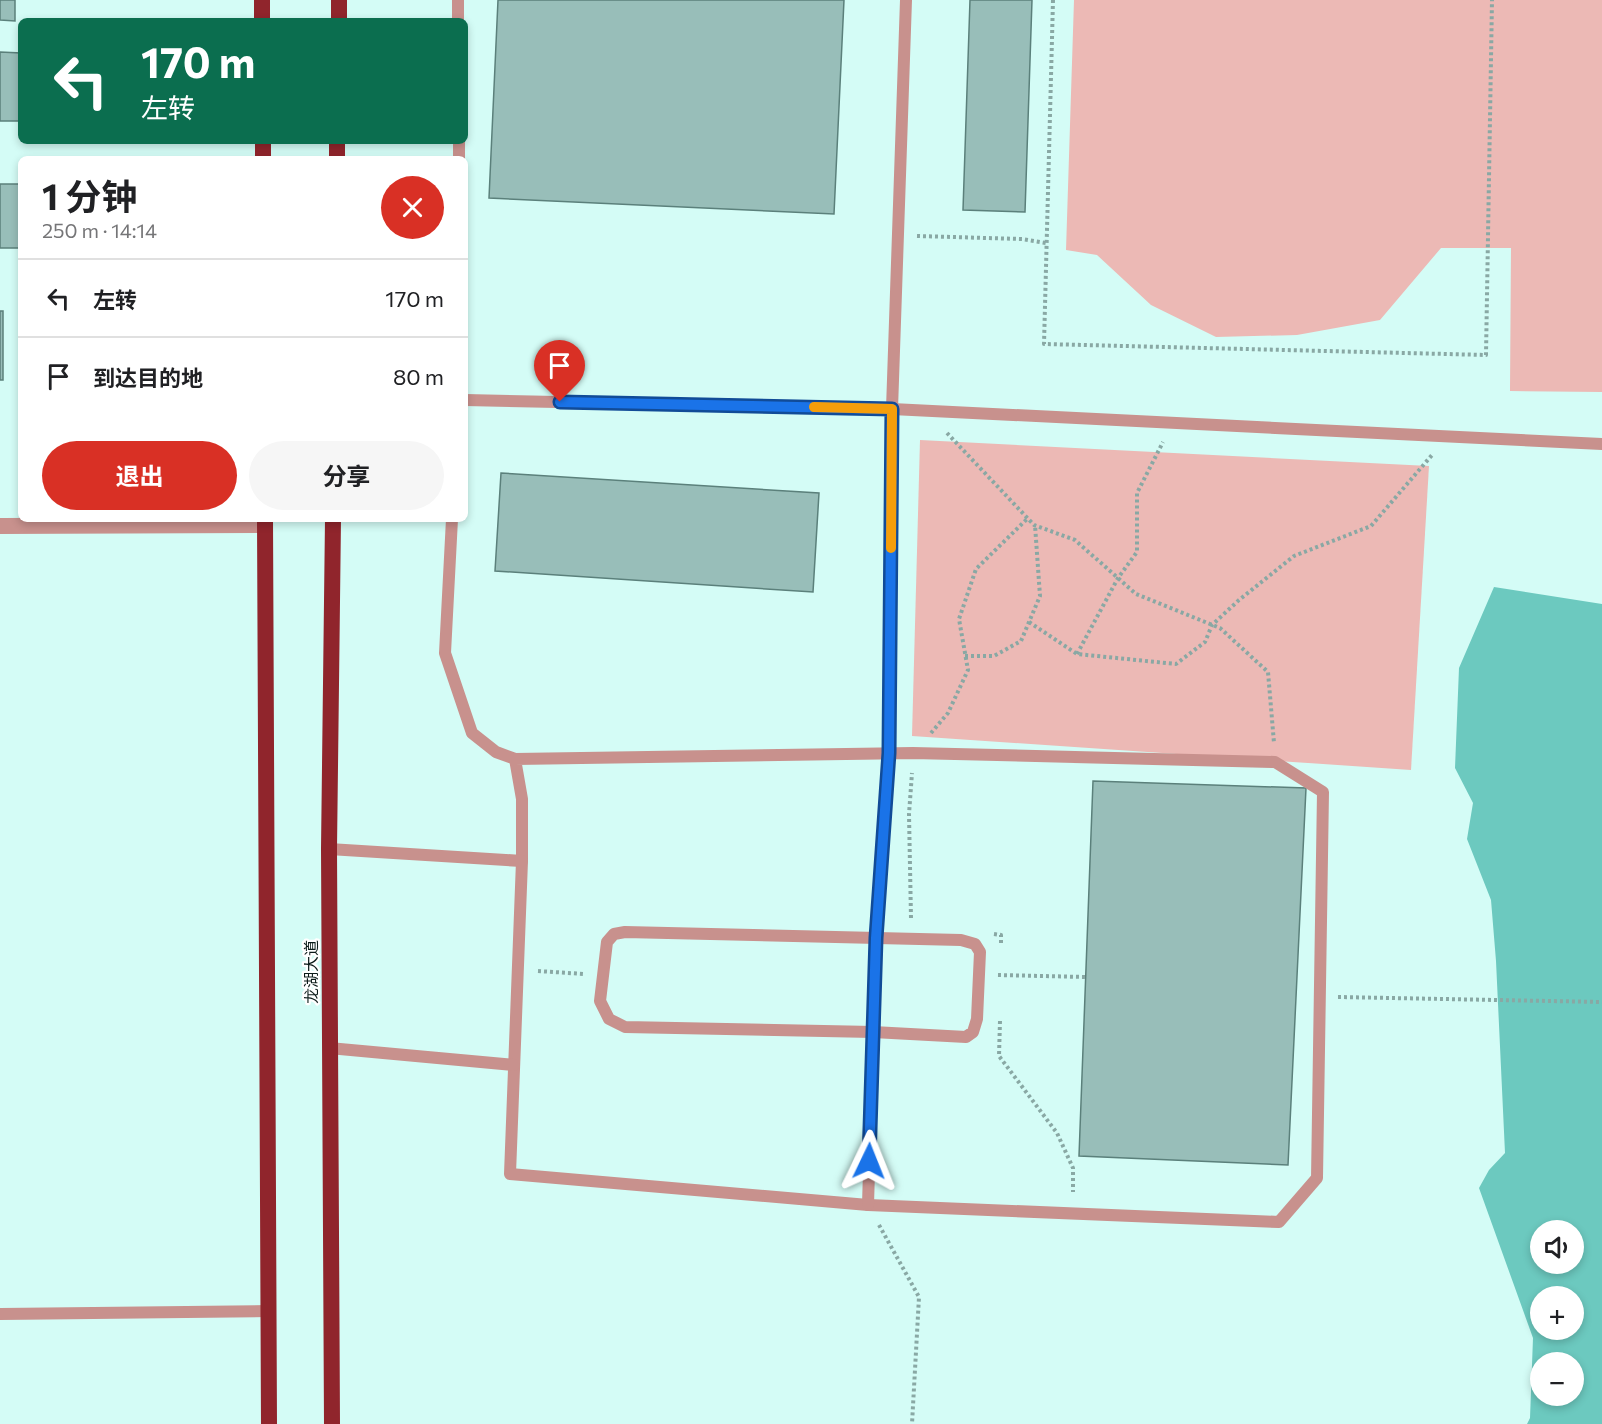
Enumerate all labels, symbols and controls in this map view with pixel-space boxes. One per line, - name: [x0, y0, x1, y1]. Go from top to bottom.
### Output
- text: 170 m: [141, 35, 255, 87]
- icon: left: [42, 42, 120, 120]
- text: 左转: [141, 91, 195, 124]
- text: 1 分钟: [42, 173, 137, 217]
- button: close: [381, 176, 444, 239]
- text: 250 m · 14:14: [42, 218, 157, 242]
- icon: left: [42, 282, 75, 315]
- text: 170 m: [385, 285, 444, 312]
- text: 左转: [93, 286, 137, 313]
- pin: [534, 340, 585, 402]
- icon: arrive: [543, 349, 576, 382]
- icon: arrive: [42, 360, 75, 393]
- text: 80 m: [393, 363, 444, 390]
- text: 到达目的地: [93, 364, 203, 391]
- button: 退出: [42, 441, 237, 510]
- button: 分享: [249, 441, 444, 510]
- street label: 龙湖大道: [301, 940, 320, 1004]
- position arrow: [837, 1129, 901, 1193]
- map controls: [1530, 1220, 1584, 1406]
- button: sound: [1530, 1220, 1584, 1274]
- button: +: [1530, 1286, 1584, 1340]
- button: −: [1530, 1352, 1584, 1406]

